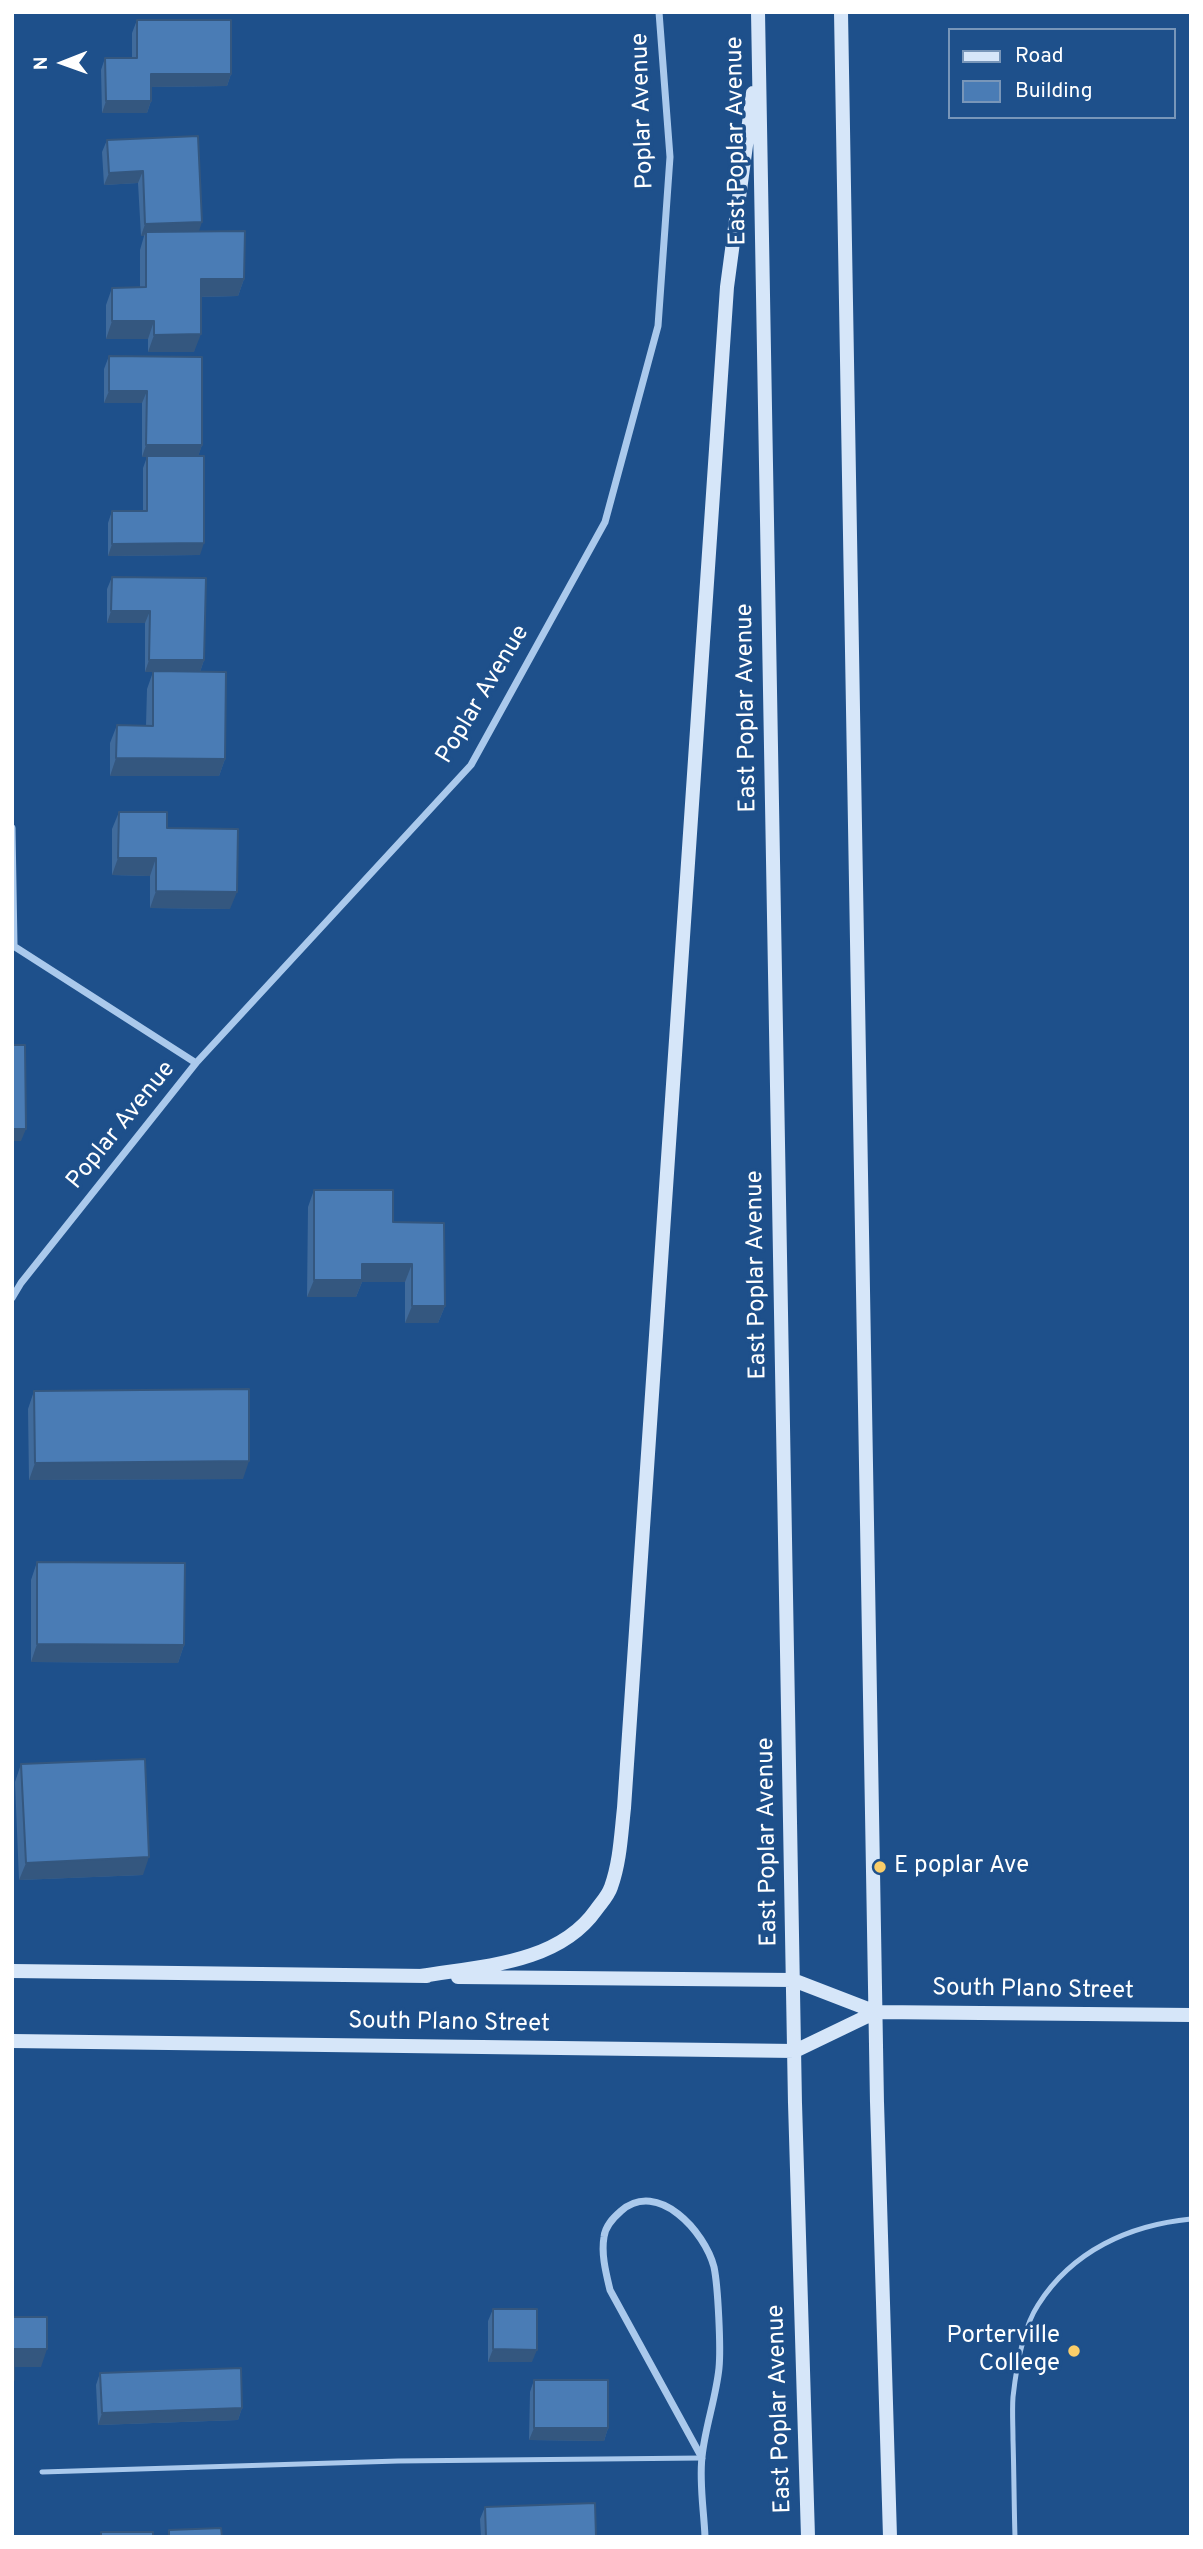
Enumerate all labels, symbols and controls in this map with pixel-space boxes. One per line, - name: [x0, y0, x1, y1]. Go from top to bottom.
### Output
- north arrow: [28, 28, 98, 98]
- legend: [948, 28, 1175, 119]
- street label: Poplar Avenue: [627, 32, 661, 190]
- street label: East Poplar Avenue: [722, 36, 754, 246]
- text: Road: [1015, 43, 1064, 70]
- text: N: [30, 56, 54, 70]
- text: Building: [1015, 78, 1093, 105]
- street label: East Poplar Avenue: [732, 603, 764, 813]
- street label: Poplar Avenue: [431, 621, 537, 769]
- street label: Poplar Avenue: [62, 1056, 182, 1196]
- street label: East Poplar Avenue: [742, 1170, 774, 1380]
- street label: East Poplar Avenue: [753, 1737, 785, 1947]
- place label: E poplar Ave: [894, 1853, 1029, 1881]
- marker: E poplar Ave: [872, 1859, 888, 1875]
- street label: South Plano Street: [932, 1975, 1134, 2007]
- street label: South Plano Street: [348, 2008, 550, 2040]
- street label: East Poplar Avenue: [763, 2304, 799, 2514]
- place label: Porterville College: [946, 2323, 1060, 2379]
- marker: Porterville College: [1066, 2343, 1082, 2359]

